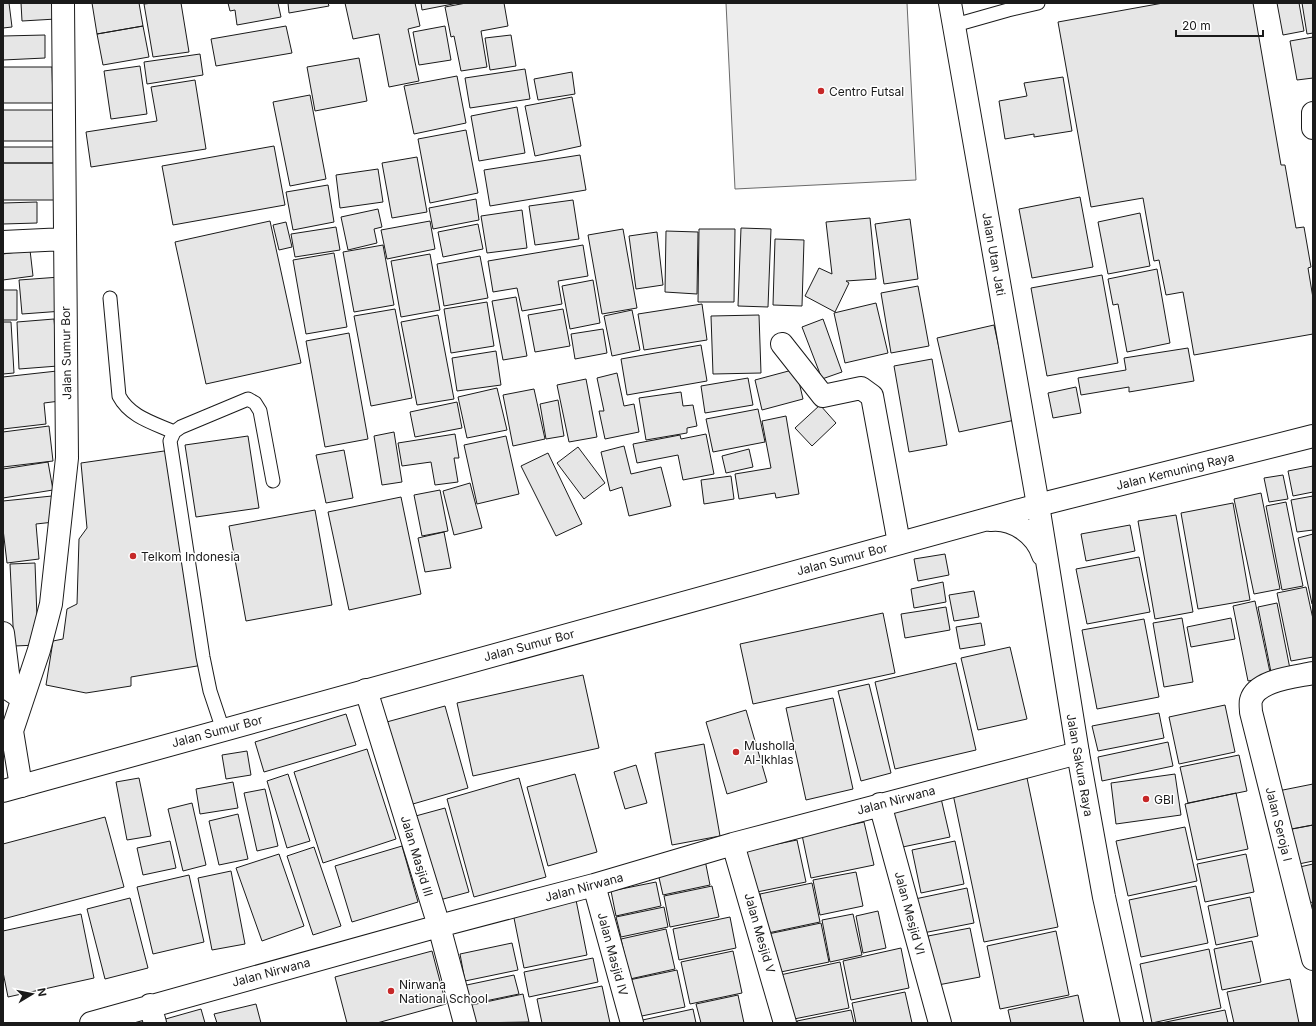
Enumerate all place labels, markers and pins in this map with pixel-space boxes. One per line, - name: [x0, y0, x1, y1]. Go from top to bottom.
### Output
- place label: Centro Futsal: [829, 84, 904, 99]
- marker: Centro Futsal: [816, 86, 826, 96]
- place label: Telkom Indonesia: [141, 549, 240, 564]
- marker: Telkom Indonesia: [128, 551, 138, 561]
- place label: Musholla Al-Ikhlas: [744, 738, 795, 767]
- marker: Musholla Al-Ikhlas: [731, 747, 741, 757]
- place label: GBI: [1154, 792, 1174, 807]
- marker: GBI: [1141, 794, 1151, 804]
- place label: Nirwana National School: [399, 977, 488, 1006]
- marker: Nirwana National School: [386, 986, 396, 996]

